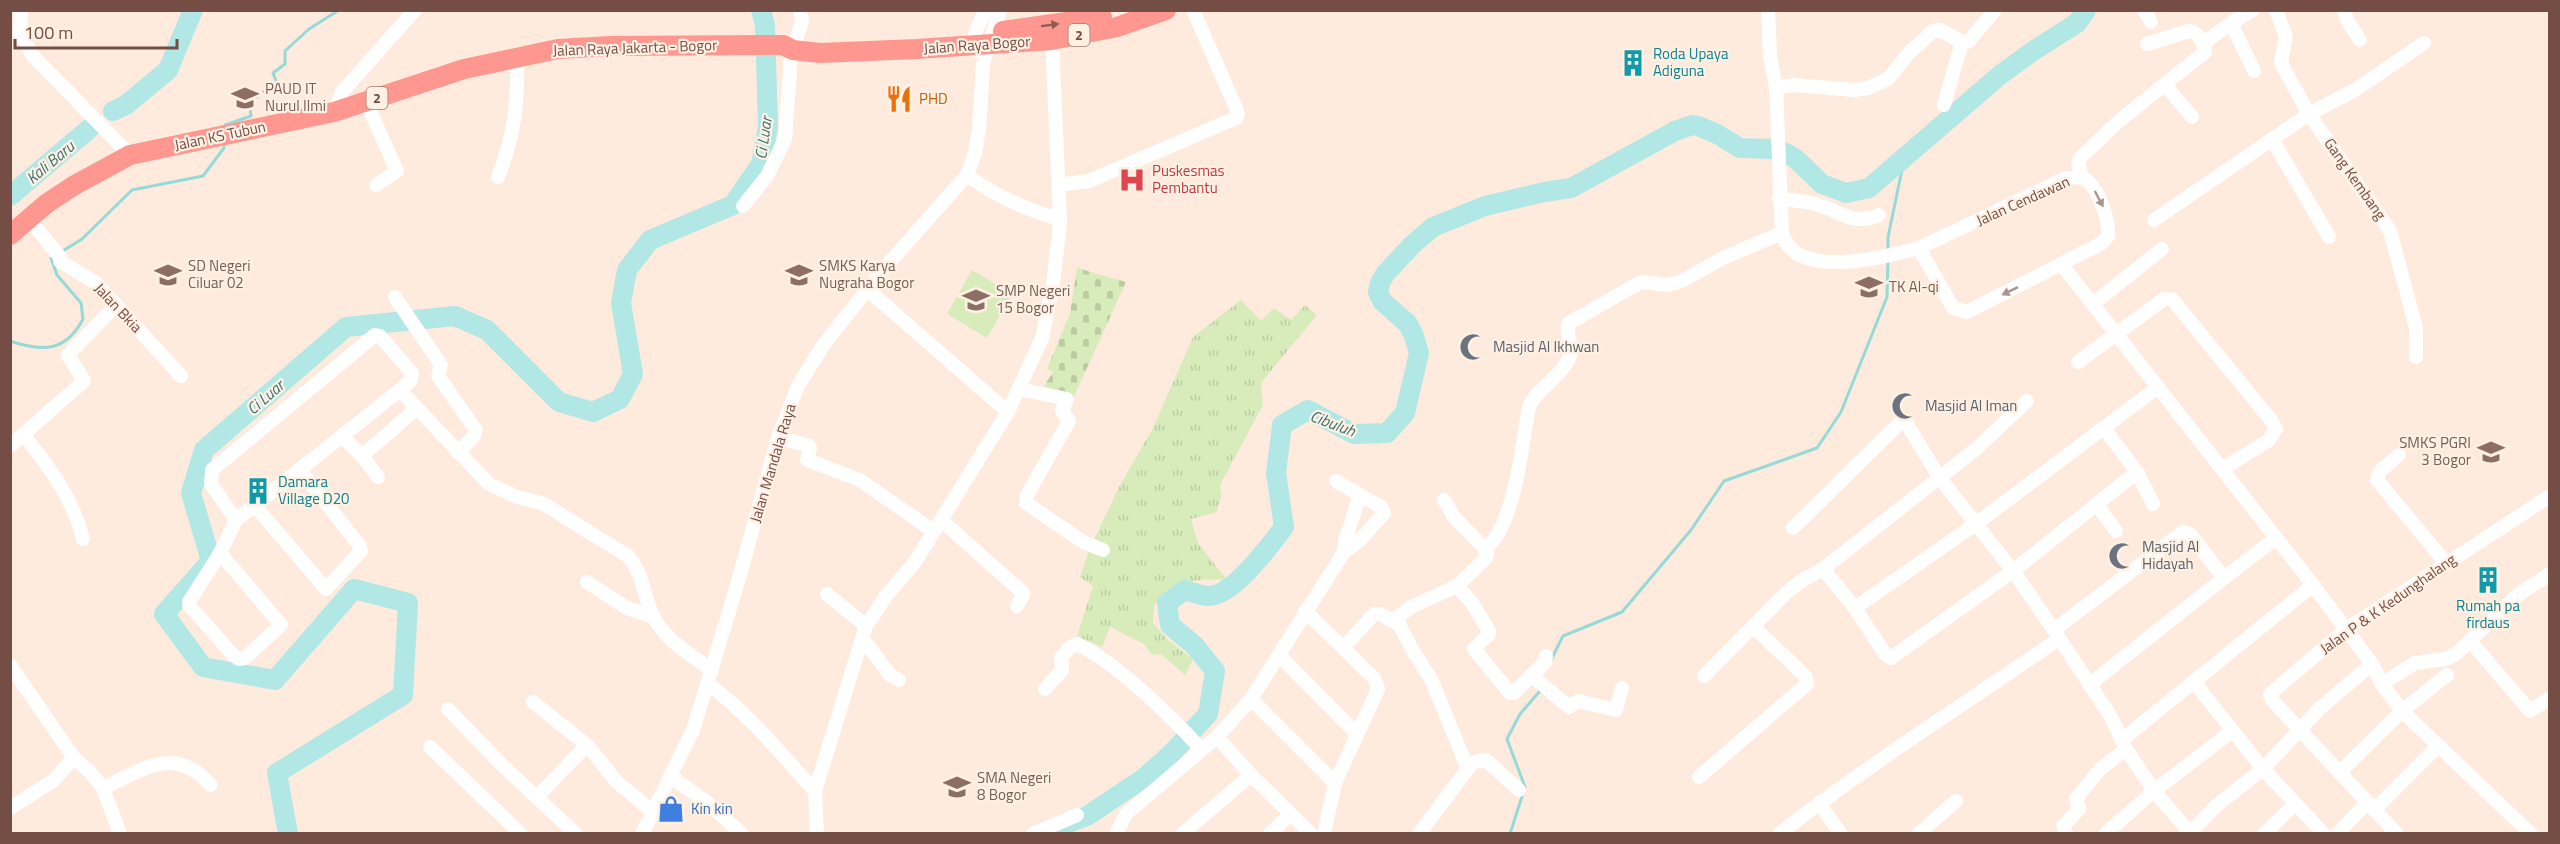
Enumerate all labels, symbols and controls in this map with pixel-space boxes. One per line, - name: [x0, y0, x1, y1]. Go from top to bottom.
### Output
- scale bar: [15, 12, 177, 50]
- text: 100 m: [24, 19, 73, 46]
- one-way arrow: [1040, 20, 1059, 30]
- road number: 2: [1068, 24, 1090, 46]
- street label: Jalan Raya Bogor: [923, 29, 1031, 60]
- street label: Jalan Raya Jakarta - Bogor: [552, 33, 718, 62]
- place label: Roda Upaya Adiguna: [1653, 42, 1729, 82]
- building icon: Roda Upaya Adiguna: [1618, 48, 1648, 78]
- place label: PAUD IT Nurul Ilmi: [265, 77, 326, 117]
- school or university icon: PAUD IT Nurul Ilmi: [230, 83, 260, 113]
- restaurant icon: PHD: [884, 84, 914, 114]
- road number: 2: [366, 87, 388, 109]
- place label: PHD: [919, 87, 948, 110]
- water label: Ci Luar: [748, 113, 778, 161]
- street label: Jalan KS Tubun: [172, 115, 268, 156]
- street label: Gang Kembang: [2319, 133, 2392, 225]
- water label: Kali Baru: [21, 134, 80, 189]
- place label: Puskesmas Pembantu: [1152, 159, 1224, 199]
- hospital icon: Puskesmas Pembantu: [1117, 165, 1147, 195]
- street label: Jalan Cendawan: [1972, 170, 2073, 231]
- one-way arrow: [2093, 190, 2103, 208]
- place label: SD Negeri Ciluar 02: [188, 254, 251, 294]
- place label: SMKS Karya Nugraha Bogor: [819, 254, 914, 294]
- school or university icon: SD Negeri Ciluar 02: [153, 260, 183, 290]
- school or university icon: SMKS Karya Nugraha Bogor: [784, 260, 814, 290]
- school or university icon: TK Al-qi: [1854, 272, 1884, 302]
- place label: TK Al-qi: [1889, 275, 1939, 298]
- street label: Jalan Bkia: [89, 277, 148, 338]
- place label: SMP Negeri 15 Bogor: [996, 279, 1070, 319]
- school or university icon: SMP Negeri 15 Bogor: [961, 285, 991, 315]
- one-way arrow: [2001, 286, 2018, 295]
- mosque icon: Masjid Al Ikhwan: [1458, 332, 1488, 362]
- place label: Masjid Al Ikhwan: [1493, 335, 1599, 358]
- water label: Ci Luar: [241, 373, 290, 420]
- mosque icon: Masjid Al Iman: [1890, 391, 1920, 421]
- place label: Masjid Al Iman: [1925, 394, 2017, 417]
- street label: Jalan Mandala Raya: [743, 400, 802, 525]
- water label: Cibuluh: [1307, 403, 1360, 443]
- place label: SMKS PGRI 3 Bogor: [2399, 431, 2471, 471]
- school or university icon: SMKS PGRI 3 Bogor: [2476, 437, 2506, 467]
- place label: Damara Village D20: [278, 470, 350, 510]
- building icon: Damara Village D20: [243, 476, 273, 506]
- place label: Masjid Al Hidayah: [2142, 535, 2199, 575]
- mosque icon: Masjid Al Hidayah: [2107, 541, 2137, 571]
- street label: Jalan P & K Kedunghalang: [2315, 548, 2461, 659]
- building icon: Rumah pa firdaus: [2473, 565, 2503, 595]
- place label: Rumah pa firdaus: [2456, 594, 2520, 634]
- place label: SMA Negeri 8 Bogor: [977, 766, 1051, 806]
- school or university icon: SMA Negeri 8 Bogor: [942, 772, 972, 802]
- shop icon: Kin kin: [656, 794, 686, 824]
- place label: Kin kin: [691, 797, 733, 820]

